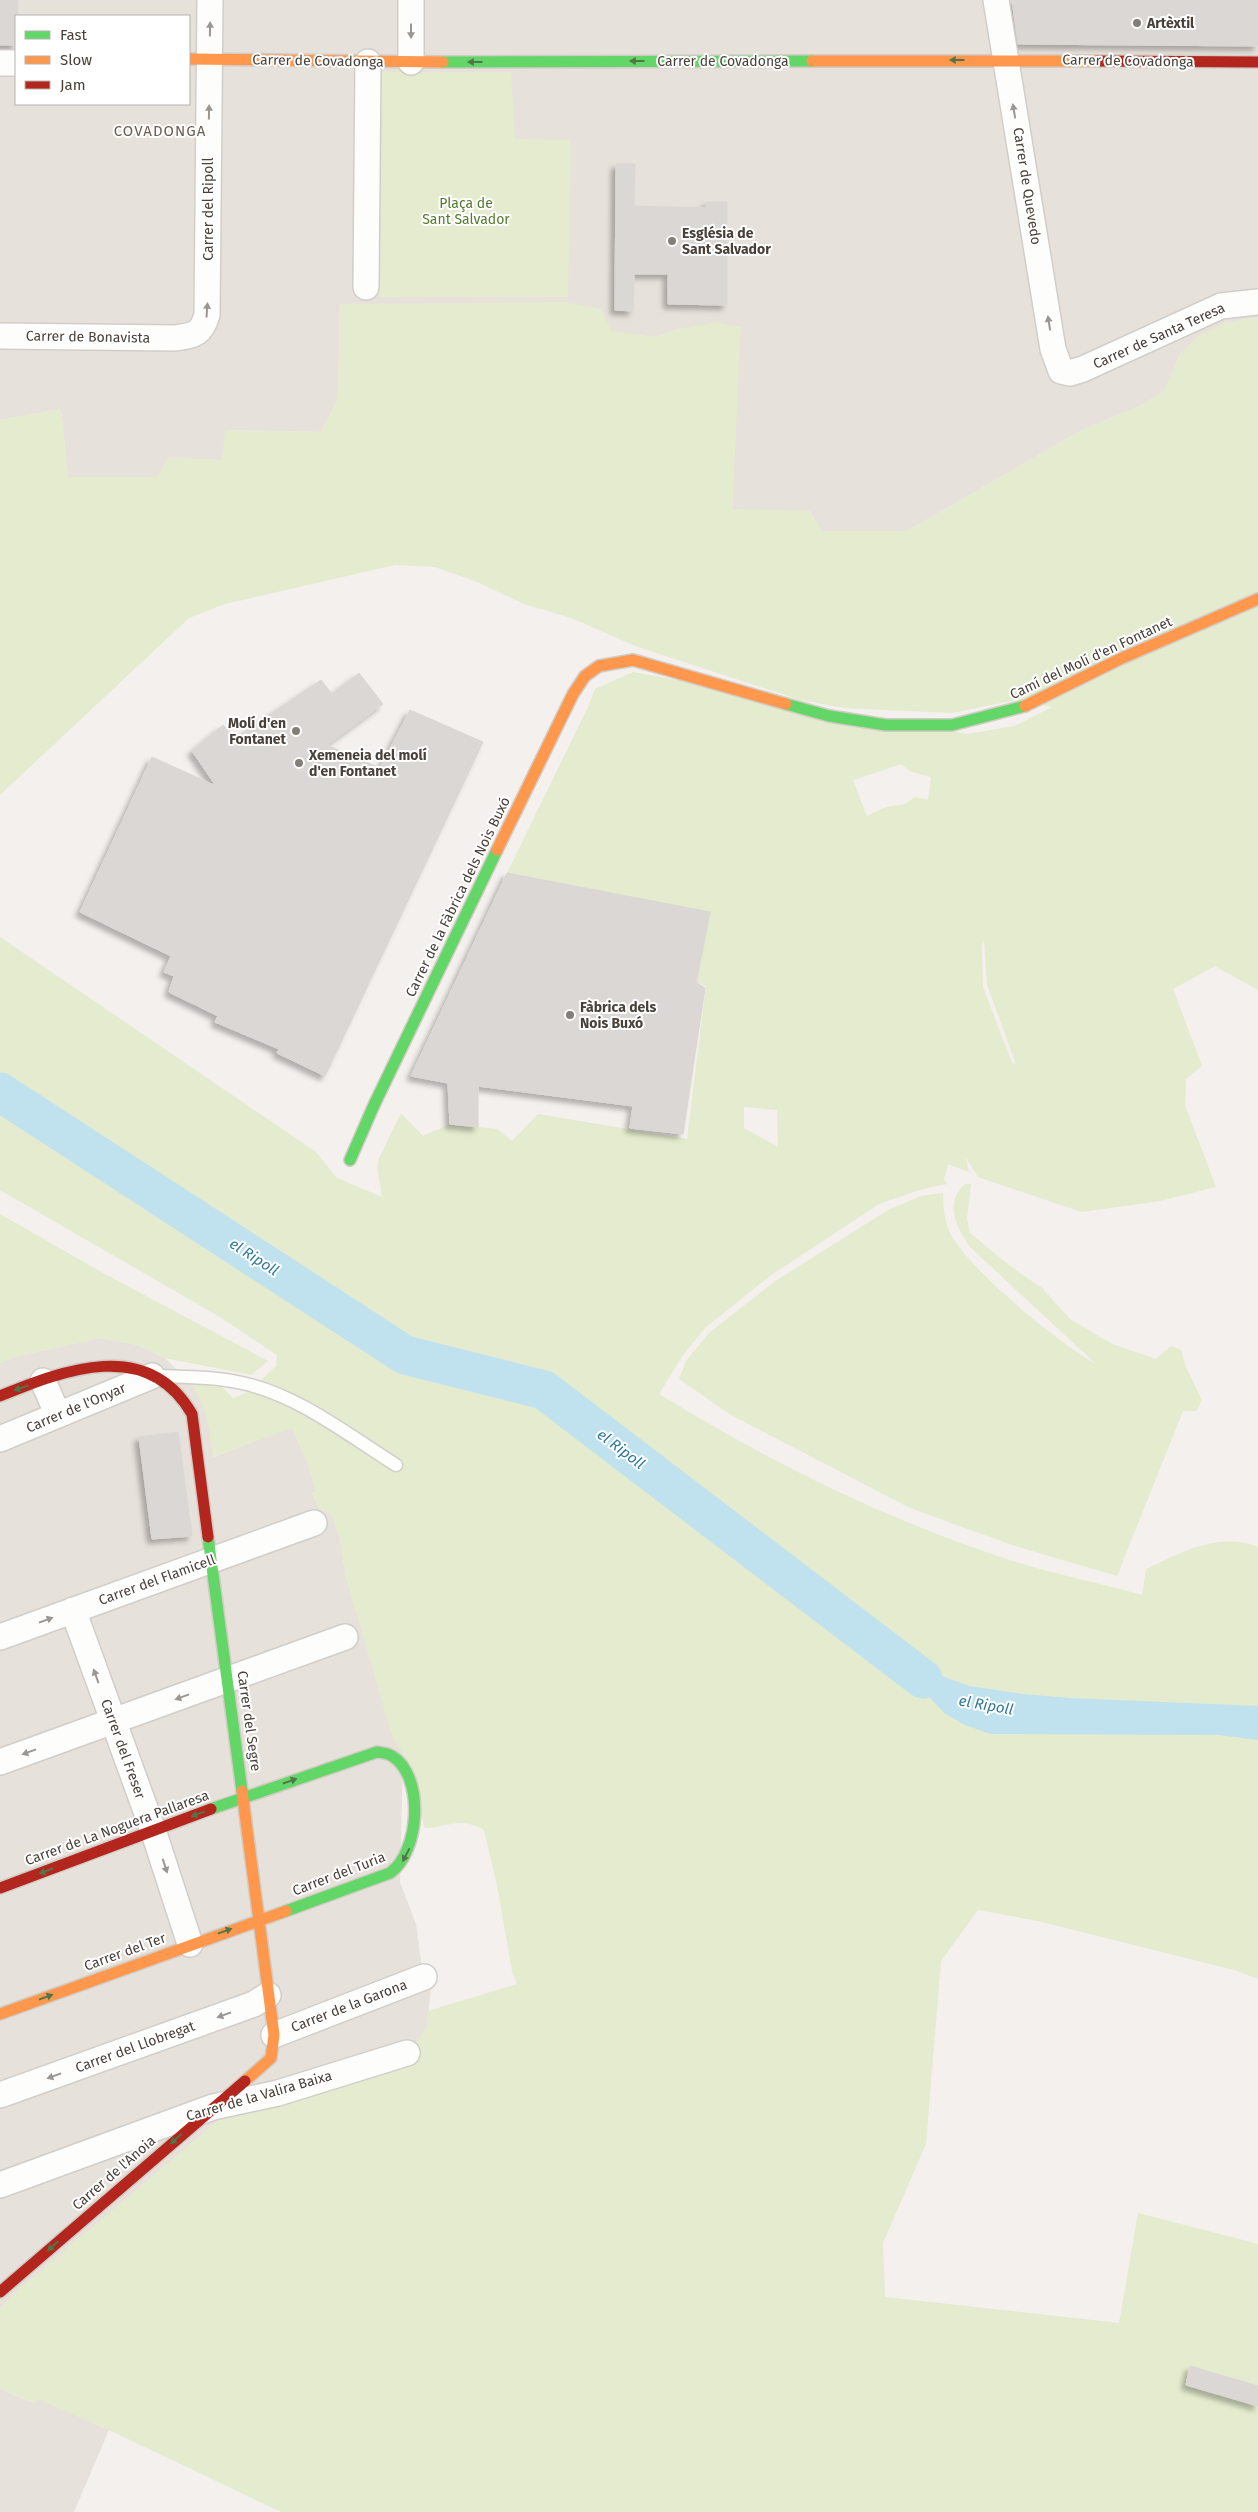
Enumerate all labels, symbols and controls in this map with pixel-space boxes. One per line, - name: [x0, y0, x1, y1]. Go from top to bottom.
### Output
- legend: [15, 15, 190, 105]
- place label: Artèxtil: [1146, 15, 1195, 32]
- marker: Artèxtil: [1131, 17, 1143, 29]
- one-way arrow: [206, 21, 214, 37]
- one-way arrow: [407, 23, 415, 39]
- text: Fast: [60, 26, 87, 44]
- text: Slow: [60, 51, 92, 69]
- street label: Carrer de Covadonga: [252, 51, 384, 71]
- street label: Carrer de Covadonga: [1062, 51, 1194, 71]
- street label: Carrer de Covadonga: [657, 53, 789, 70]
- one-way arrow: [949, 56, 965, 64]
- one-way arrow: [629, 57, 645, 65]
- one-way arrow: [467, 58, 483, 66]
- text: Jam: [60, 76, 86, 94]
- one-way arrow: [1010, 103, 1018, 119]
- one-way arrow: [205, 104, 213, 120]
- district label: COVADONGA: [114, 122, 206, 140]
- street label: Carrer de Quevedo: [1009, 126, 1045, 246]
- street label: Carrer del Ripoll: [200, 157, 217, 261]
- park label: Plaça de Sant Salvador: [422, 195, 510, 228]
- place label: Església de Sant Salvador: [682, 225, 771, 258]
- marker: Església de Sant Salvador: [666, 235, 678, 247]
- street label: Carrer de Santa Teresa: [1090, 299, 1228, 373]
- one-way arrow: [203, 301, 211, 317]
- one-way arrow: [1045, 315, 1053, 331]
- street label: Carrer de Bonavista: [26, 327, 150, 347]
- street label: Camí del Molí d'en Fontanet: [1007, 613, 1176, 703]
- place label: Molí d'en Fontanet: [228, 715, 287, 748]
- marker: Molí d'en Fontanet: [290, 725, 302, 737]
- place label: Xemeneia del molí d'en Fontanet: [308, 747, 427, 780]
- marker: Xemeneia del molí d'en Fontanet: [293, 757, 305, 769]
- street label: Carrer de la Fàbrica dels Nois Buxó: [402, 794, 514, 1000]
- place label: Fàbrica dels Nois Buxó: [580, 999, 656, 1032]
- marker: Fàbrica dels Nois Buxó: [564, 1009, 576, 1021]
- water label: el Ripoll: [226, 1234, 282, 1280]
- street label: Carrer de l'Onyar: [24, 1379, 129, 1437]
- one-way arrow: [14, 1384, 29, 1392]
- water label: el Ripoll: [594, 1425, 648, 1473]
- street label: Carrer del Flamicell: [96, 1551, 218, 1609]
- one-way arrow: [39, 1616, 54, 1624]
- one-way arrow: [92, 1668, 100, 1683]
- street label: Carrer del Segre: [234, 1670, 264, 1772]
- water label: el Ripoll: [957, 1691, 1015, 1719]
- one-way arrow: [174, 1693, 189, 1701]
- street label: Carrer del Freser: [97, 1697, 149, 1802]
- one-way arrow: [21, 1748, 36, 1756]
- one-way arrow: [283, 1777, 298, 1785]
- street label: Carrer de La Noguera Pallaresa: [23, 1787, 211, 1869]
- one-way arrow: [190, 1810, 205, 1818]
- street label: Carrer del Turia: [290, 1848, 388, 1900]
- one-way arrow: [402, 1848, 410, 1863]
- one-way arrow: [162, 1859, 169, 1874]
- one-way arrow: [38, 1867, 53, 1875]
- one-way arrow: [217, 1927, 232, 1934]
- street label: Carrer del Ter: [82, 1929, 169, 1975]
- street label: Carrer de la Garona: [289, 1976, 409, 2036]
- one-way arrow: [39, 1993, 54, 2001]
- one-way arrow: [216, 2012, 231, 2019]
- street label: Carrer del Llobregat: [73, 2017, 198, 2077]
- street label: Carrer de la Valira Baixa: [184, 2067, 334, 2125]
- one-way arrow: [46, 2072, 61, 2080]
- street label: Carrer de l'Anoia: [69, 2132, 159, 2214]
- one-way arrow: [170, 2133, 182, 2144]
- one-way arrow: [47, 2240, 60, 2251]

